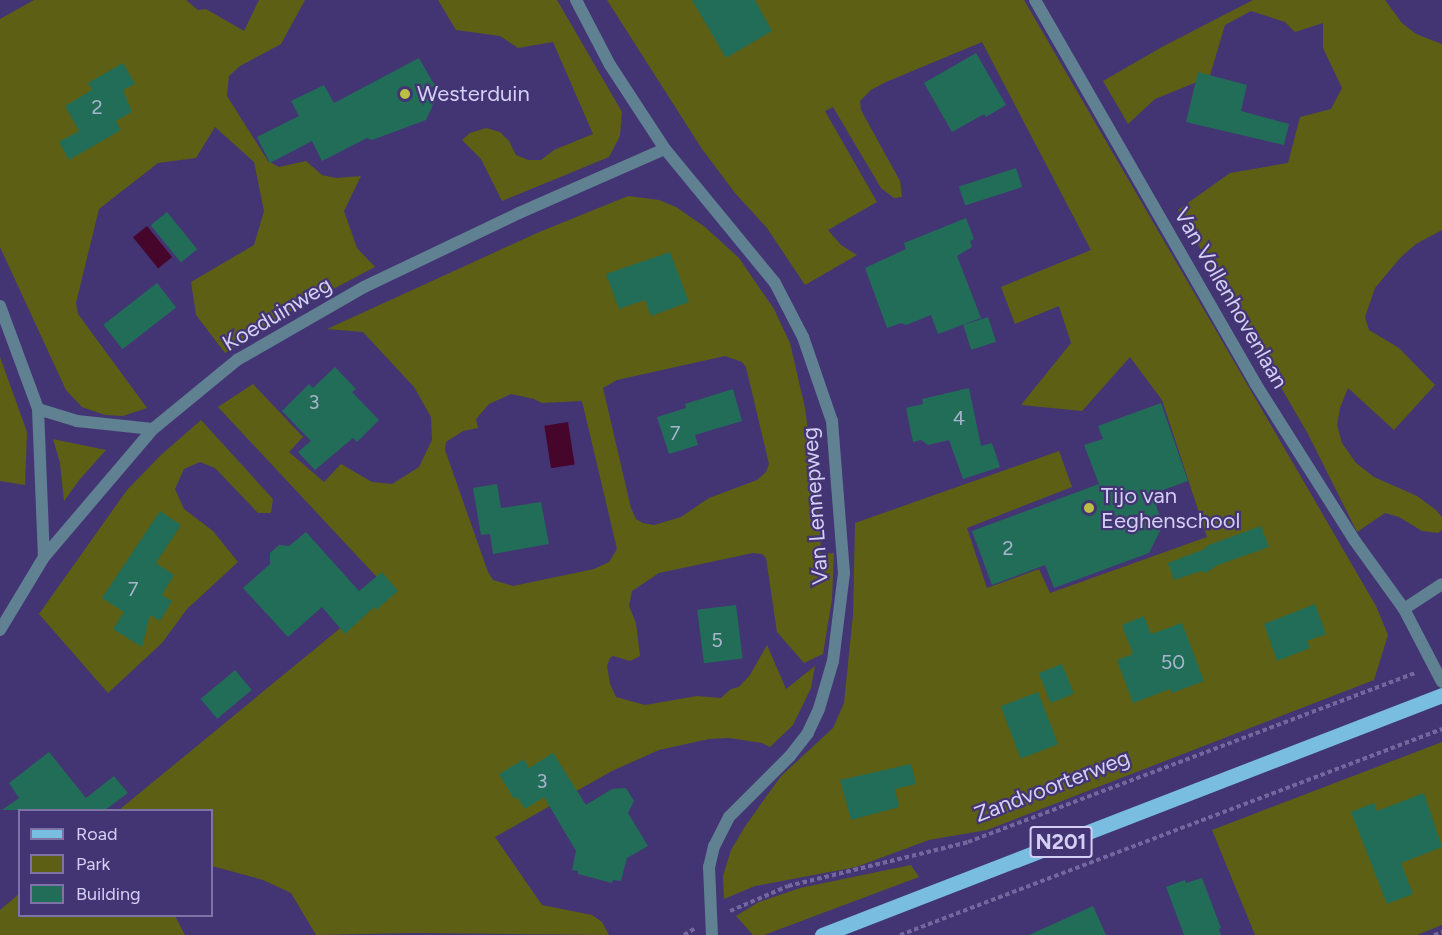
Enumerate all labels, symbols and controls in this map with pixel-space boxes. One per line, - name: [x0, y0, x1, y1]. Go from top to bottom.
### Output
- place label: Westerduin: [417, 81, 530, 107]
- marker: Westerduin: [398, 87, 412, 101]
- house number: 2: [91, 95, 103, 119]
- street label: Van Vollenhovenlaan: [1169, 203, 1293, 393]
- street label: Koeduinweg: [218, 271, 336, 357]
- house number: 3: [309, 390, 319, 414]
- house number: 4: [953, 406, 965, 430]
- house number: 7: [670, 421, 680, 445]
- street label: Van Lennepweg: [796, 426, 834, 586]
- place label: Tijo van Eeghenschool: [1101, 482, 1240, 534]
- marker: Tijo van Eeghenschool: [1082, 501, 1096, 515]
- house number: 2: [1002, 536, 1014, 560]
- house number: 7: [128, 577, 138, 601]
- house number: 5: [711, 628, 723, 652]
- house number: 50: [1161, 650, 1185, 674]
- street label: Zandvoorterweg: [971, 744, 1133, 828]
- house number: 3: [537, 769, 547, 793]
- legend: [18, 809, 213, 917]
- text: Road: [76, 823, 117, 845]
- road number: N201: [1030, 824, 1092, 860]
- text: Park: [76, 853, 110, 875]
- text: Building: [76, 883, 141, 905]

